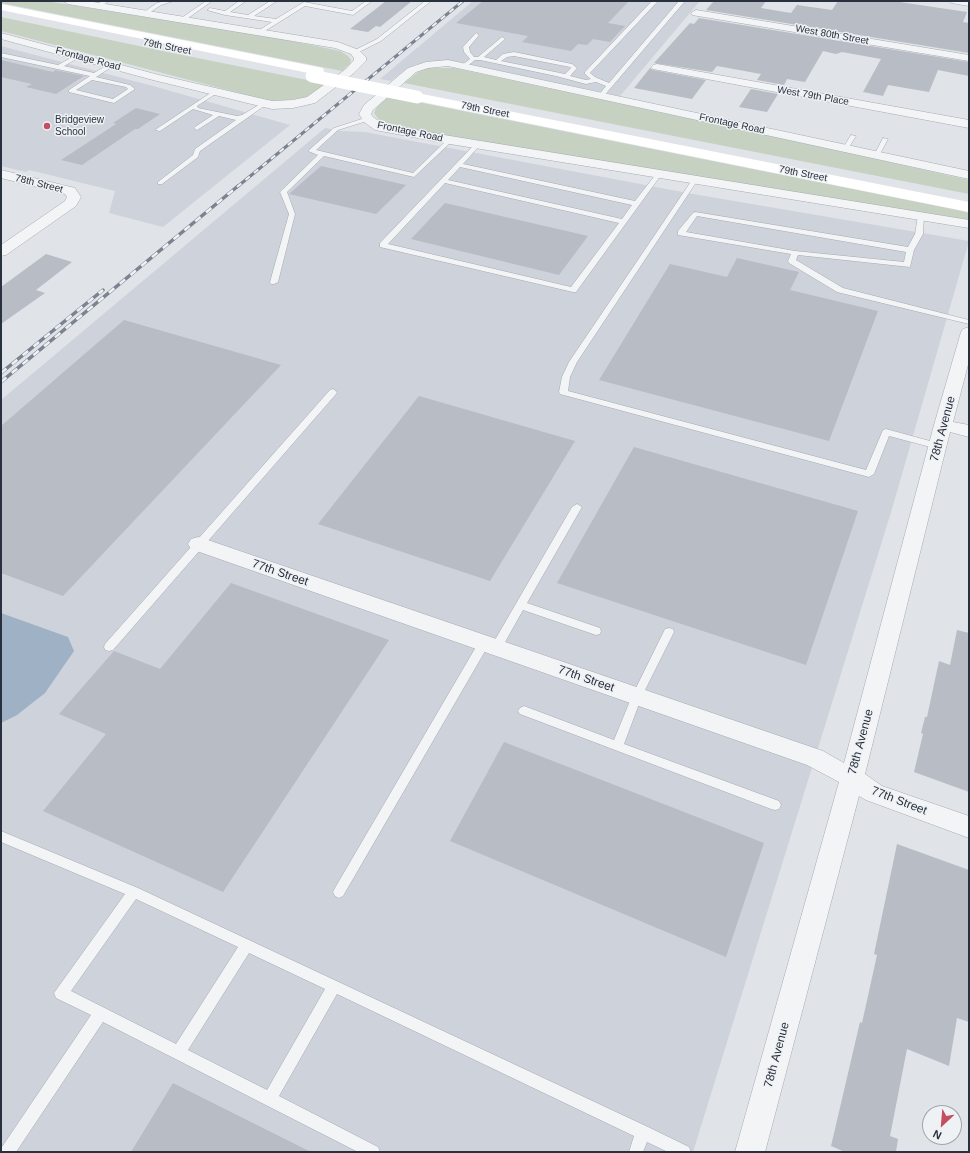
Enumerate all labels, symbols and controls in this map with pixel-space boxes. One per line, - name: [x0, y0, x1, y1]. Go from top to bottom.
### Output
- street label: West 80th Street: [794, 23, 870, 47]
- street label: 79th Street: [142, 36, 192, 58]
- street label: Frontage Road: [54, 45, 122, 73]
- street label: West 79th Place: [776, 84, 850, 108]
- street label: 79th Street: [460, 99, 510, 121]
- street label: Frontage Road: [698, 111, 766, 137]
- place label: Bridgeview School: [55, 114, 104, 138]
- street label: Frontage Road: [376, 119, 444, 145]
- marker: Bridgeview School: [42, 121, 52, 131]
- street label: 79th Street: [778, 163, 828, 185]
- street label: 78th Street: [14, 172, 64, 196]
- street label: 78th Avenue: [927, 395, 959, 463]
- street label: 77th Street: [250, 557, 310, 589]
- street label: 77th Street: [556, 663, 616, 695]
- street label: 78th Avenue: [845, 708, 877, 776]
- street label: 77th Street: [869, 784, 929, 818]
- street label: 78th Avenue: [761, 1021, 793, 1089]
- north arrow: [922, 1105, 962, 1145]
- text: N: [931, 1128, 943, 1142]

